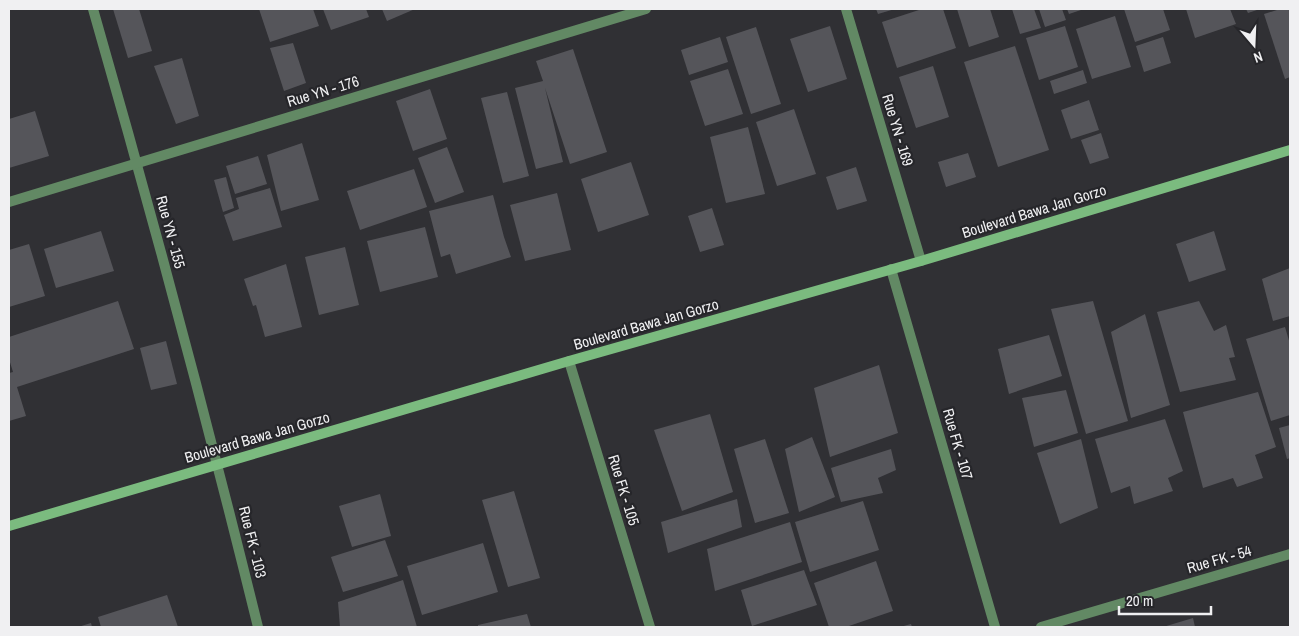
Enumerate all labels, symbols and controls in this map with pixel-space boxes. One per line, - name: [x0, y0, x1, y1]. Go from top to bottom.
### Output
- north arrow: [1229, 20, 1279, 70]
- text: N: [1251, 47, 1265, 67]
- street label: Rue YN - 176: [284, 70, 362, 112]
- street label: Rue YN - 169: [877, 91, 919, 169]
- street label: Boulevard Bawa Jan Gorzo: [959, 179, 1109, 243]
- street label: Rue YN - 155: [151, 193, 191, 271]
- street label: Boulevard Bawa Jan Gorzo: [571, 293, 721, 355]
- street label: Boulevard Bawa Jan Gorzo: [182, 406, 332, 468]
- street label: Rue FK - 107: [938, 406, 978, 482]
- street label: Rue FK - 105: [603, 452, 645, 528]
- street label: Rue FK - 103: [234, 504, 272, 580]
- street label: Rue FK - 54: [1184, 540, 1254, 578]
- scale bar: [1119, 584, 1212, 616]
- text: 20 m: [1126, 590, 1153, 611]

